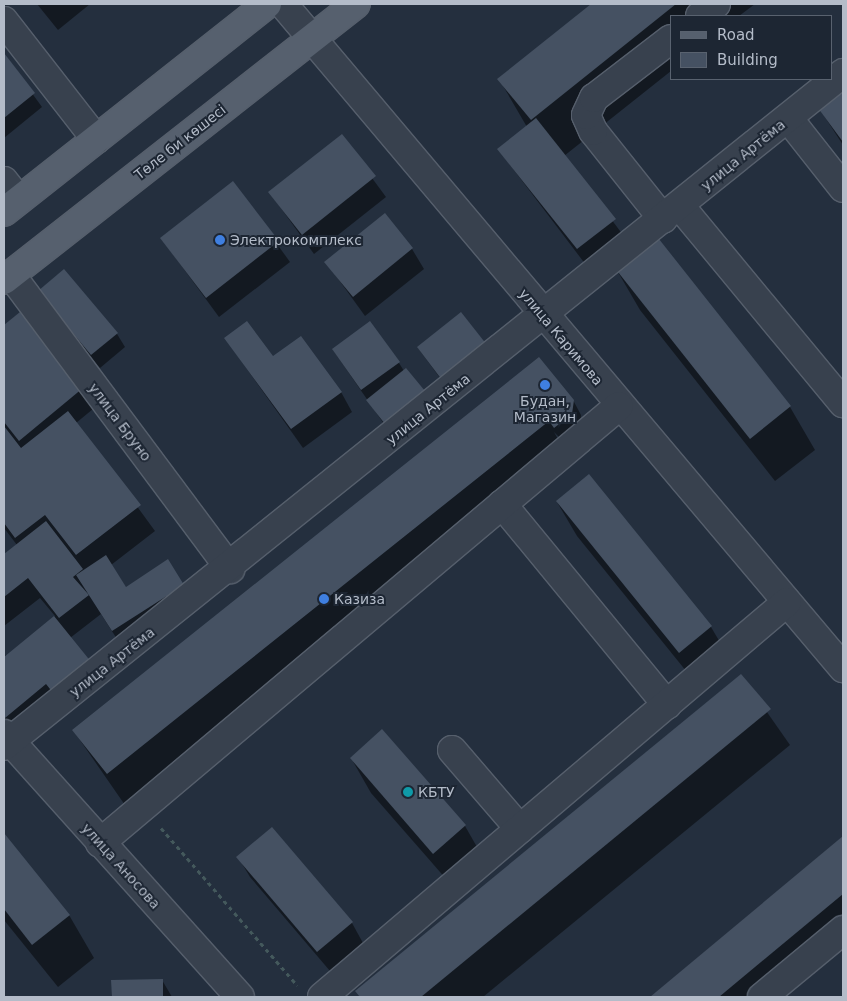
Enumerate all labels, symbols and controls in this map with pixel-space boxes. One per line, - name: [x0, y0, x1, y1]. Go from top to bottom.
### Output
- legend: [670, 15, 832, 80]
- text: Road: [717, 26, 755, 44]
- text: Building: [717, 51, 778, 69]
- street label: Төле би көшесі: [131, 101, 229, 183]
- street label: улица Артёма: [698, 116, 788, 194]
- place label: Электрокомплекс: [230, 232, 362, 248]
- marker: Электрокомплекс: [214, 234, 226, 246]
- street label: улица Каримова: [516, 285, 606, 389]
- street label: улица Артёма: [383, 370, 473, 448]
- marker: Будан, Магазин: [539, 379, 551, 391]
- street label: улица Бруно: [85, 380, 155, 464]
- place label: Будан, Магазин: [514, 393, 576, 426]
- place label: Казиза: [334, 591, 385, 607]
- marker: Казиза: [318, 593, 330, 605]
- street label: улица Артёма: [66, 624, 158, 700]
- place label: КБТУ: [418, 784, 455, 800]
- marker: КБТУ: [402, 786, 414, 798]
- street label: улица Аносова: [78, 820, 164, 912]

